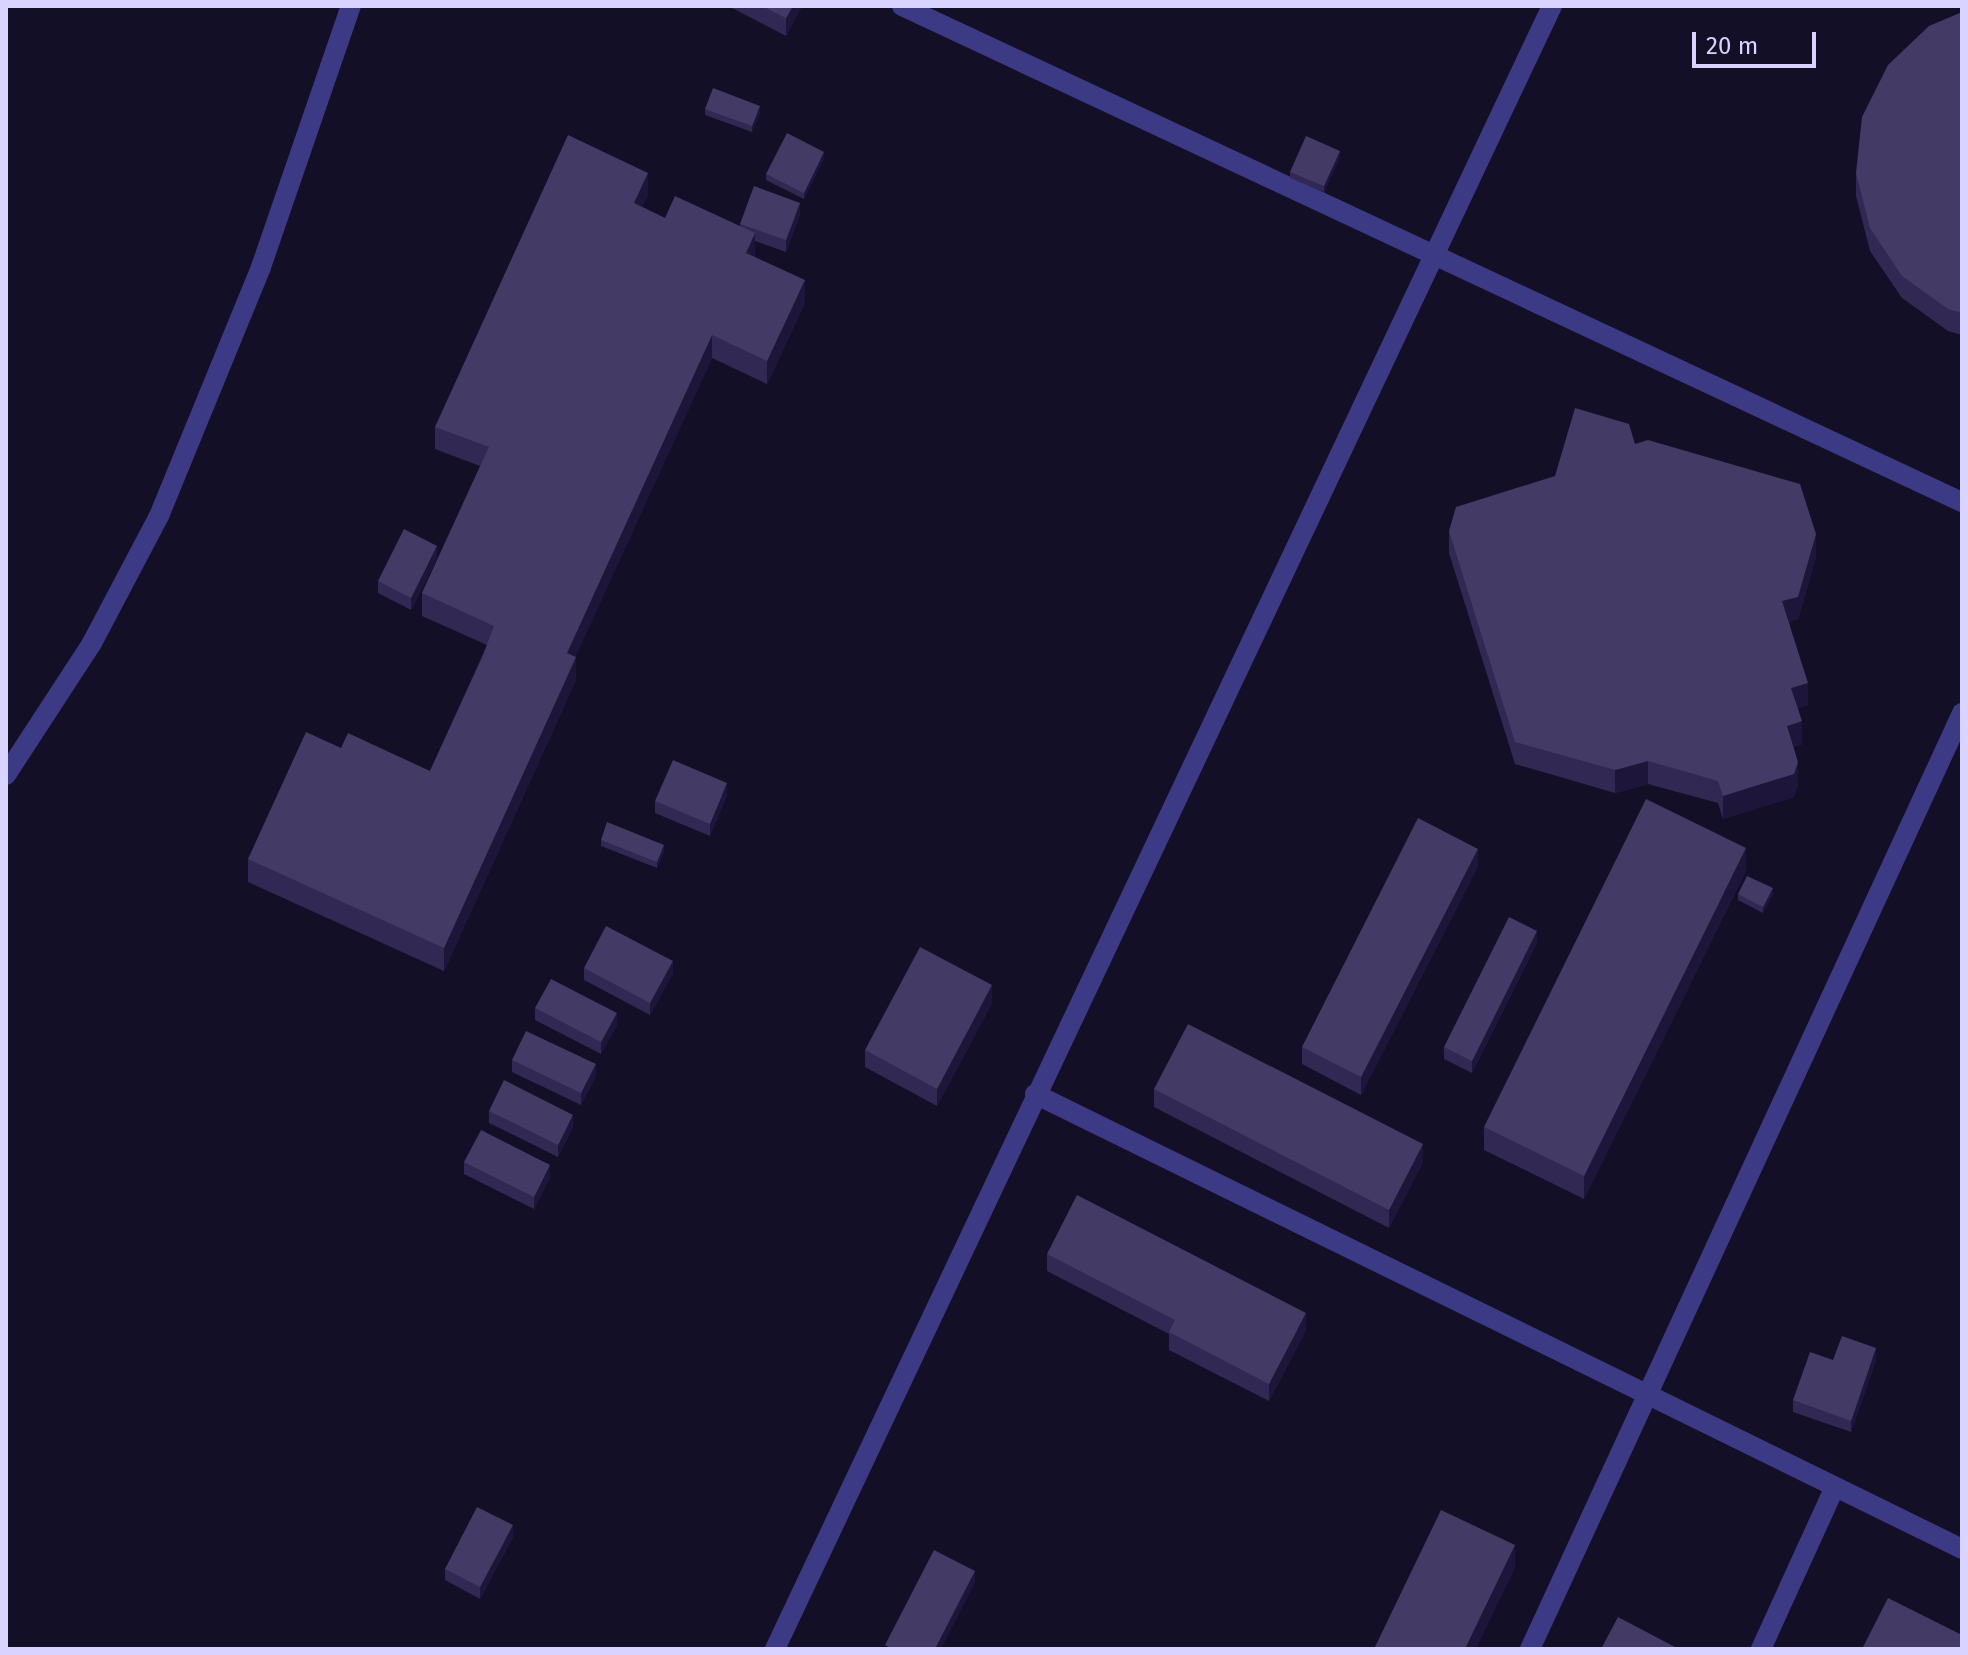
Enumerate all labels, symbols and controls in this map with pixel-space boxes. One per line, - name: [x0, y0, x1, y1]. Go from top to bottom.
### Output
- scale bar: [1696, 16, 1820, 66]
- text: 20 m: [1706, 32, 1758, 60]

